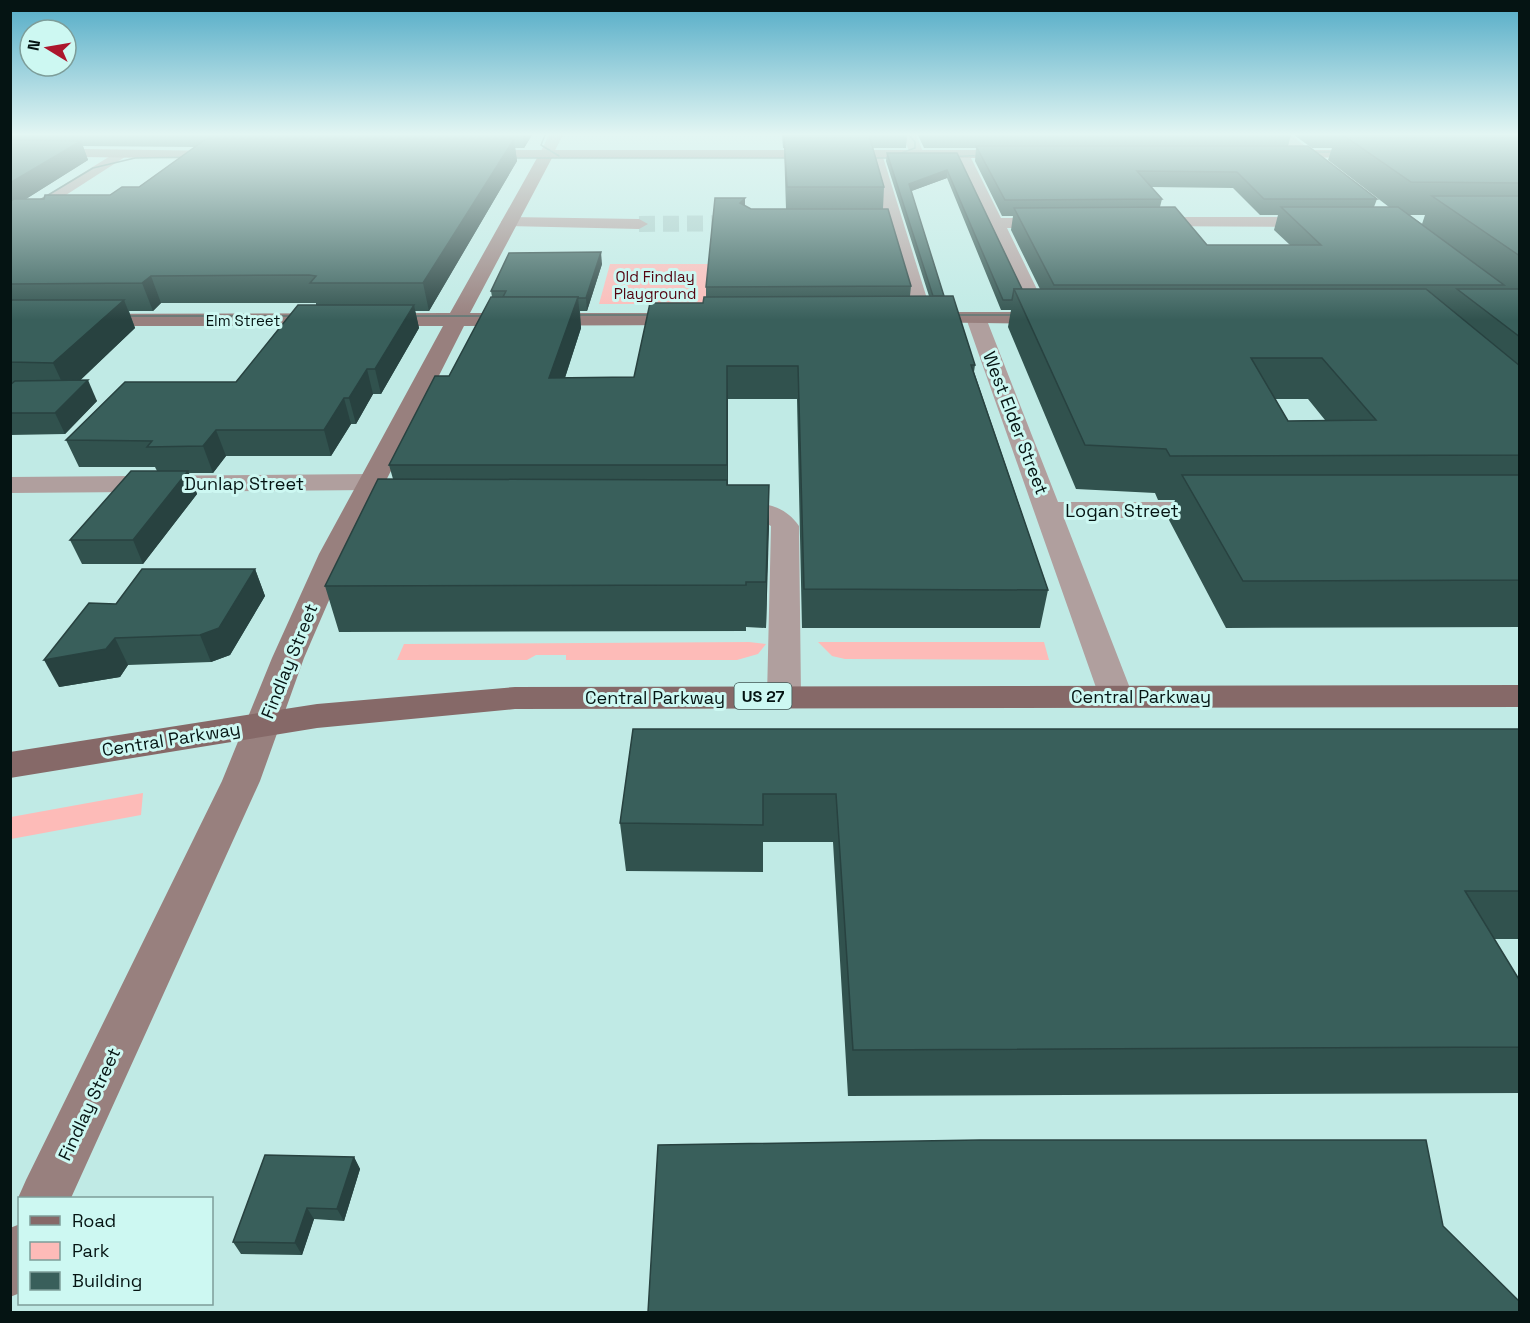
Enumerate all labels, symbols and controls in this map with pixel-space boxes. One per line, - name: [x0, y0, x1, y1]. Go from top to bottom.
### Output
- north arrow: [18, 18, 78, 78]
- text: N: [22, 38, 45, 53]
- park label: Old Findlay Playground: [614, 267, 696, 303]
- street label: Elm Street: [206, 311, 280, 330]
- street label: West Elder Street: [978, 348, 1054, 498]
- street label: Dunlap Street: [184, 472, 304, 495]
- street label: Logan Street: [1065, 499, 1179, 522]
- street label: Findlay Street: [255, 600, 323, 722]
- road number: US 27: [734, 683, 792, 709]
- street label: Central Parkway: [1071, 685, 1211, 708]
- street label: Central Parkway: [585, 686, 725, 709]
- street label: Central Parkway: [100, 717, 242, 761]
- street label: Findlay Street: [53, 1044, 125, 1164]
- legend: [18, 1197, 213, 1305]
- text: Road: [72, 1209, 116, 1232]
- text: Park: [72, 1239, 110, 1262]
- text: Building: [72, 1269, 142, 1292]

